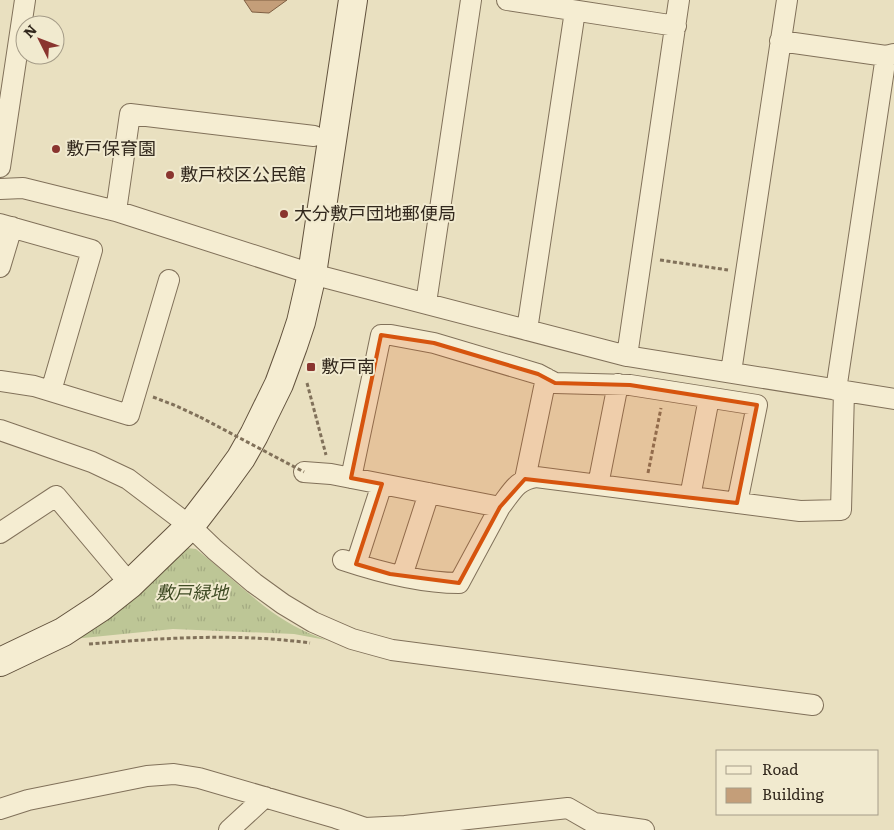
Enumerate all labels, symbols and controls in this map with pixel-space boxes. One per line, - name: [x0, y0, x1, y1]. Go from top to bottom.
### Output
- north arrow: [15, 15, 65, 65]
- text: N: [18, 19, 41, 42]
- place label: 敷戸保育園: [66, 134, 156, 161]
- marker: 敷戸保育園: [50, 143, 62, 155]
- place label: 敷戸校区公民館: [180, 160, 306, 187]
- marker: 敷戸校区公民館: [164, 169, 176, 181]
- place label: 大分敷戸団地郵便局: [294, 199, 456, 226]
- marker: 大分敷戸団地郵便局: [278, 208, 290, 220]
- place label: 敷戸南: [321, 352, 375, 379]
- marker: 敷戸南: [305, 361, 317, 373]
- park label: 敷戸緑地: [156, 578, 230, 605]
- legend: [716, 750, 879, 815]
- text: Road: [762, 757, 798, 780]
- text: Building: [762, 782, 824, 805]

